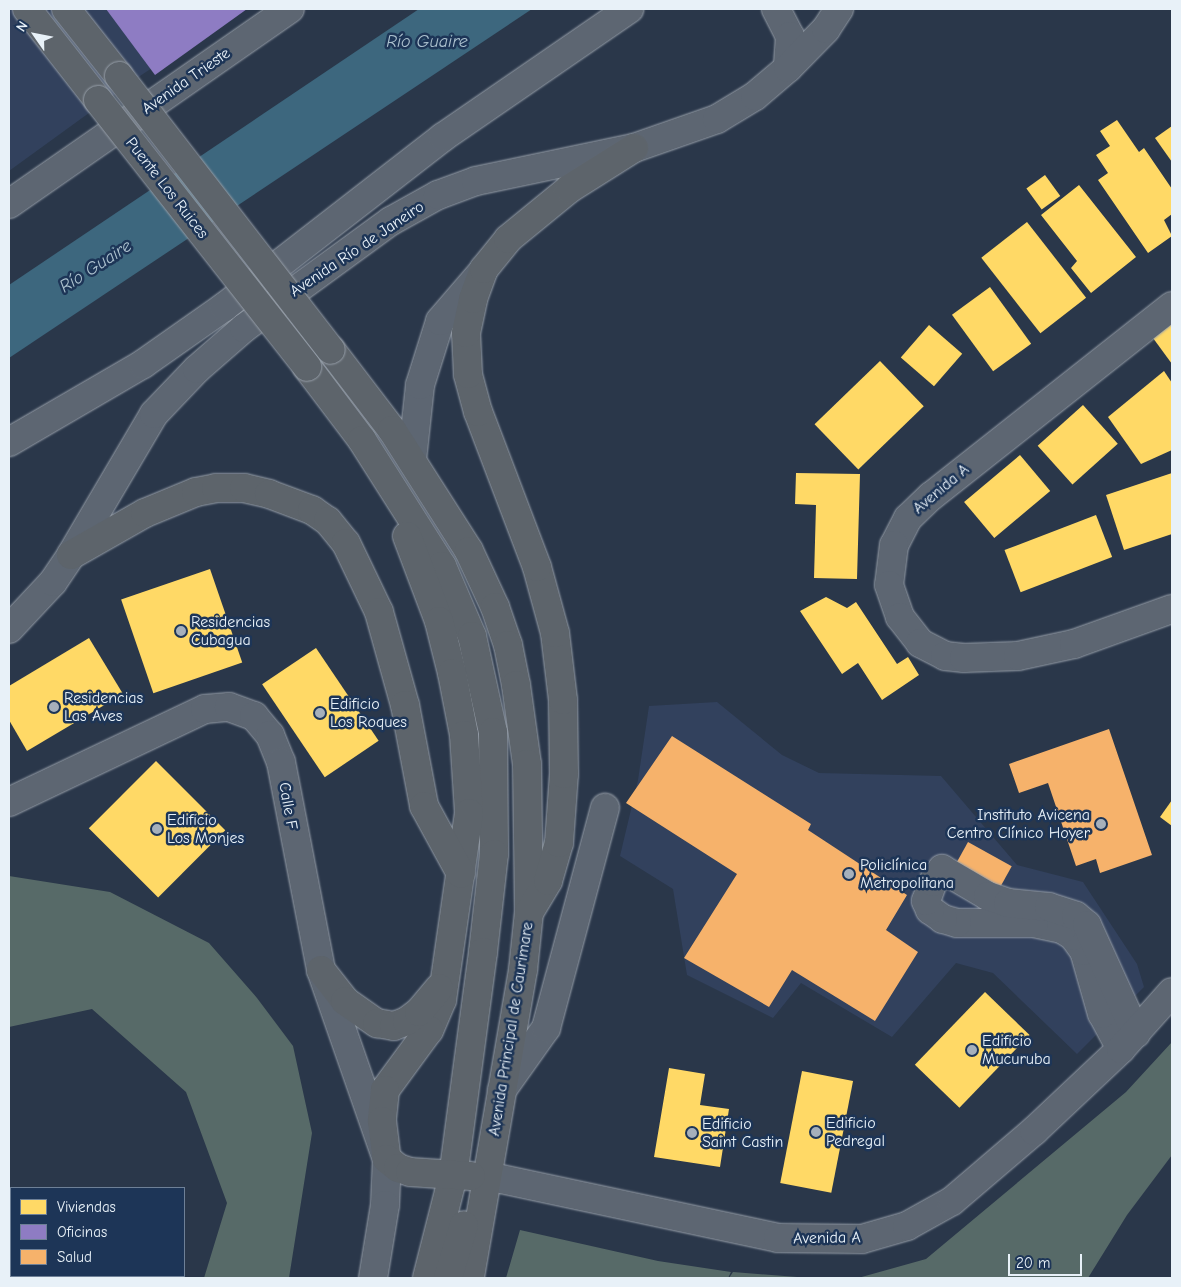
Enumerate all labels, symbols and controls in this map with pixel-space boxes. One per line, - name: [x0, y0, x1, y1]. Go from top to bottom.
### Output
- north arrow: [10, 10, 60, 60]
- text: N: [12, 18, 32, 35]
- water label: Río Guaire: [386, 31, 468, 53]
- street label: Avenida Trieste: [138, 43, 234, 119]
- street label: Puente Los Ruices: [121, 134, 213, 242]
- street label: Avenida Río de Janeiro: [286, 197, 428, 301]
- water label: Río Guaire: [56, 236, 136, 298]
- street label: Avenida A: [909, 460, 973, 518]
- place label: Residencias Cubagua: [191, 612, 270, 650]
- marker: Residencias Cubagua: [175, 625, 187, 637]
- place label: Residencias Las Aves: [64, 688, 143, 726]
- place label: Edificio Los Roques: [330, 694, 407, 732]
- marker: Residencias Las Aves: [48, 701, 60, 713]
- marker: Edificio Los Roques: [314, 707, 326, 719]
- street label: Calle F: [274, 781, 302, 831]
- place label: Instituto Avicena Centro Clínico Hoyer: [947, 805, 1090, 843]
- place label: Edificio Los Monjes: [167, 810, 244, 848]
- marker: Instituto Avicena Centro Clínico Hoyer: [1094, 817, 1108, 831]
- marker: Edificio Los Monjes: [151, 823, 163, 835]
- place label: Policlínica Metropolitana: [860, 855, 954, 893]
- marker: Policlínica Metropolitana: [842, 867, 856, 881]
- street label: Avenida Principal de Caurimare: [485, 921, 537, 1137]
- place label: Edificio Mucuruba: [982, 1031, 1051, 1069]
- marker: Edificio Mucuruba: [966, 1044, 978, 1056]
- place label: Edificio Pedregal: [826, 1113, 885, 1151]
- place label: Edificio Saint Castin: [702, 1114, 783, 1152]
- marker: Edificio Pedregal: [810, 1126, 822, 1138]
- marker: Edificio Saint Castin: [686, 1127, 698, 1139]
- legend: [10, 1187, 185, 1277]
- text: Viviendas: [57, 1198, 116, 1216]
- text: Oficinas: [57, 1223, 107, 1241]
- street label: Avenida A: [793, 1228, 861, 1248]
- scale bar: [1011, 1244, 1085, 1276]
- text: Salud: [57, 1248, 92, 1266]
- text: 20 m: [1016, 1254, 1050, 1272]

